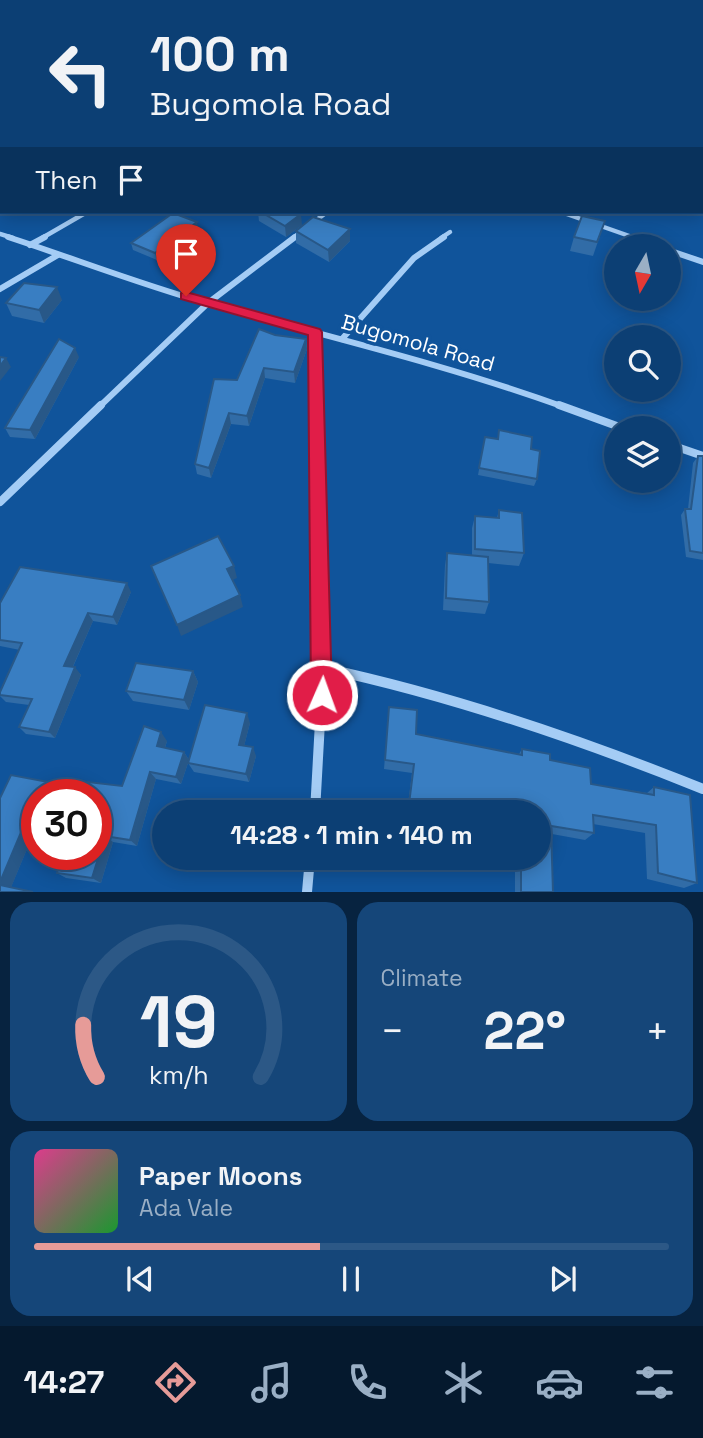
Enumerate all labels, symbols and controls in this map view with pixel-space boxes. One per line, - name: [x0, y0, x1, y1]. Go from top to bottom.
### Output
- text: 100 m: [150, 23, 290, 85]
- icon: left: [35, 28, 126, 119]
- text: Bugomola Road: [150, 84, 391, 124]
- icon: arrive: [112, 161, 150, 199]
- text: Then: [35, 163, 98, 197]
- pin: [156, 224, 216, 296]
- north arrow: [604, 234, 681, 312]
- map controls: [604, 234, 681, 493]
- icon: arrive: [167, 235, 205, 273]
- street label: Bugomola Road: [338, 308, 498, 377]
- button: search: [604, 325, 681, 402]
- button: layers: [604, 416, 681, 493]
- position arrow: [285, 658, 359, 732]
- speed limit sign: 30: [21, 779, 112, 870]
- text: 14:28 · 1 min · 140 m: [230, 818, 473, 852]
- text: Climate: [381, 963, 463, 993]
- text: 19: [139, 976, 217, 1069]
- text: 22°: [484, 998, 566, 1064]
- text: −: [381, 1007, 404, 1055]
- text: +: [645, 1007, 669, 1055]
- text: km/h: [148, 1059, 208, 1091]
- text: Paper Moons: [139, 1159, 302, 1193]
- text: Ada Vale: [139, 1193, 233, 1223]
- icon: previous: [121, 1260, 159, 1298]
- icon: pause: [332, 1260, 370, 1298]
- icon: next: [544, 1260, 582, 1298]
- icon: directions: [151, 1358, 200, 1407]
- icon: music: [247, 1358, 296, 1407]
- icon: phone: [343, 1358, 392, 1407]
- icon: climate: [439, 1358, 488, 1407]
- icon: car: [535, 1358, 584, 1407]
- icon: filters: [630, 1358, 679, 1407]
- text: 14:27: [23, 1362, 104, 1402]

